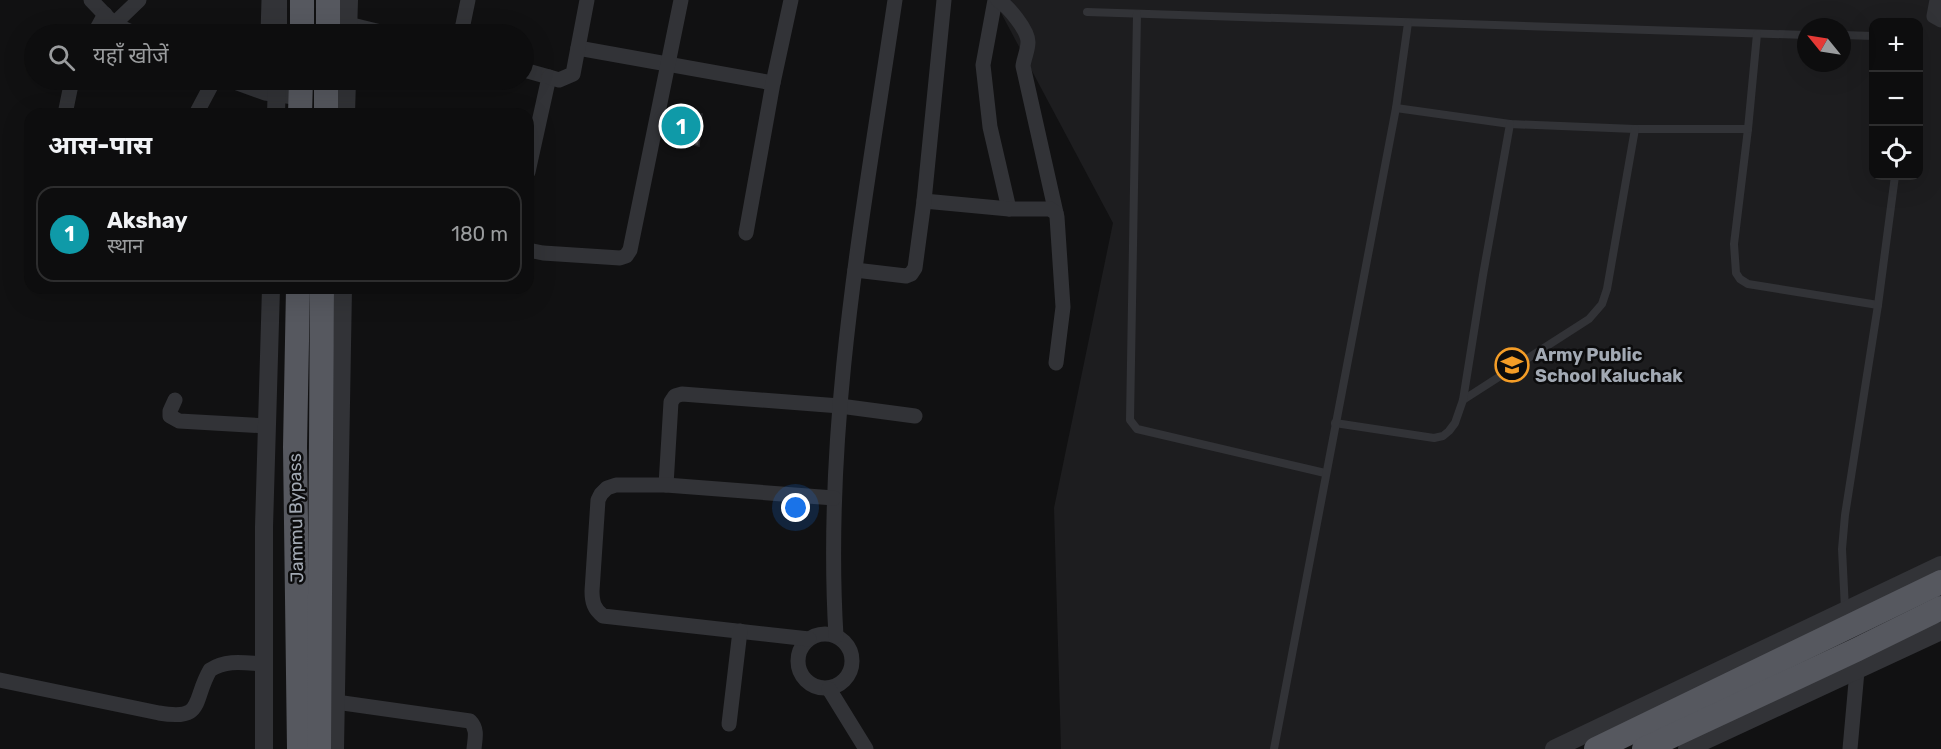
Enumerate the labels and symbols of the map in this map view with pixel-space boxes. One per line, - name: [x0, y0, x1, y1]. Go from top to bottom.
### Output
- north arrow: [1797, 18, 1851, 72]
- pin: 1: [662, 104, 700, 148]
- place label: Army Public School Kaluchak: [1535, 344, 1683, 387]
- school or university icon: Army Public School Kaluchak: [1494, 347, 1530, 383]
- street label: Jammu Bypass: [284, 453, 308, 583]
- your location: [781, 493, 810, 522]

